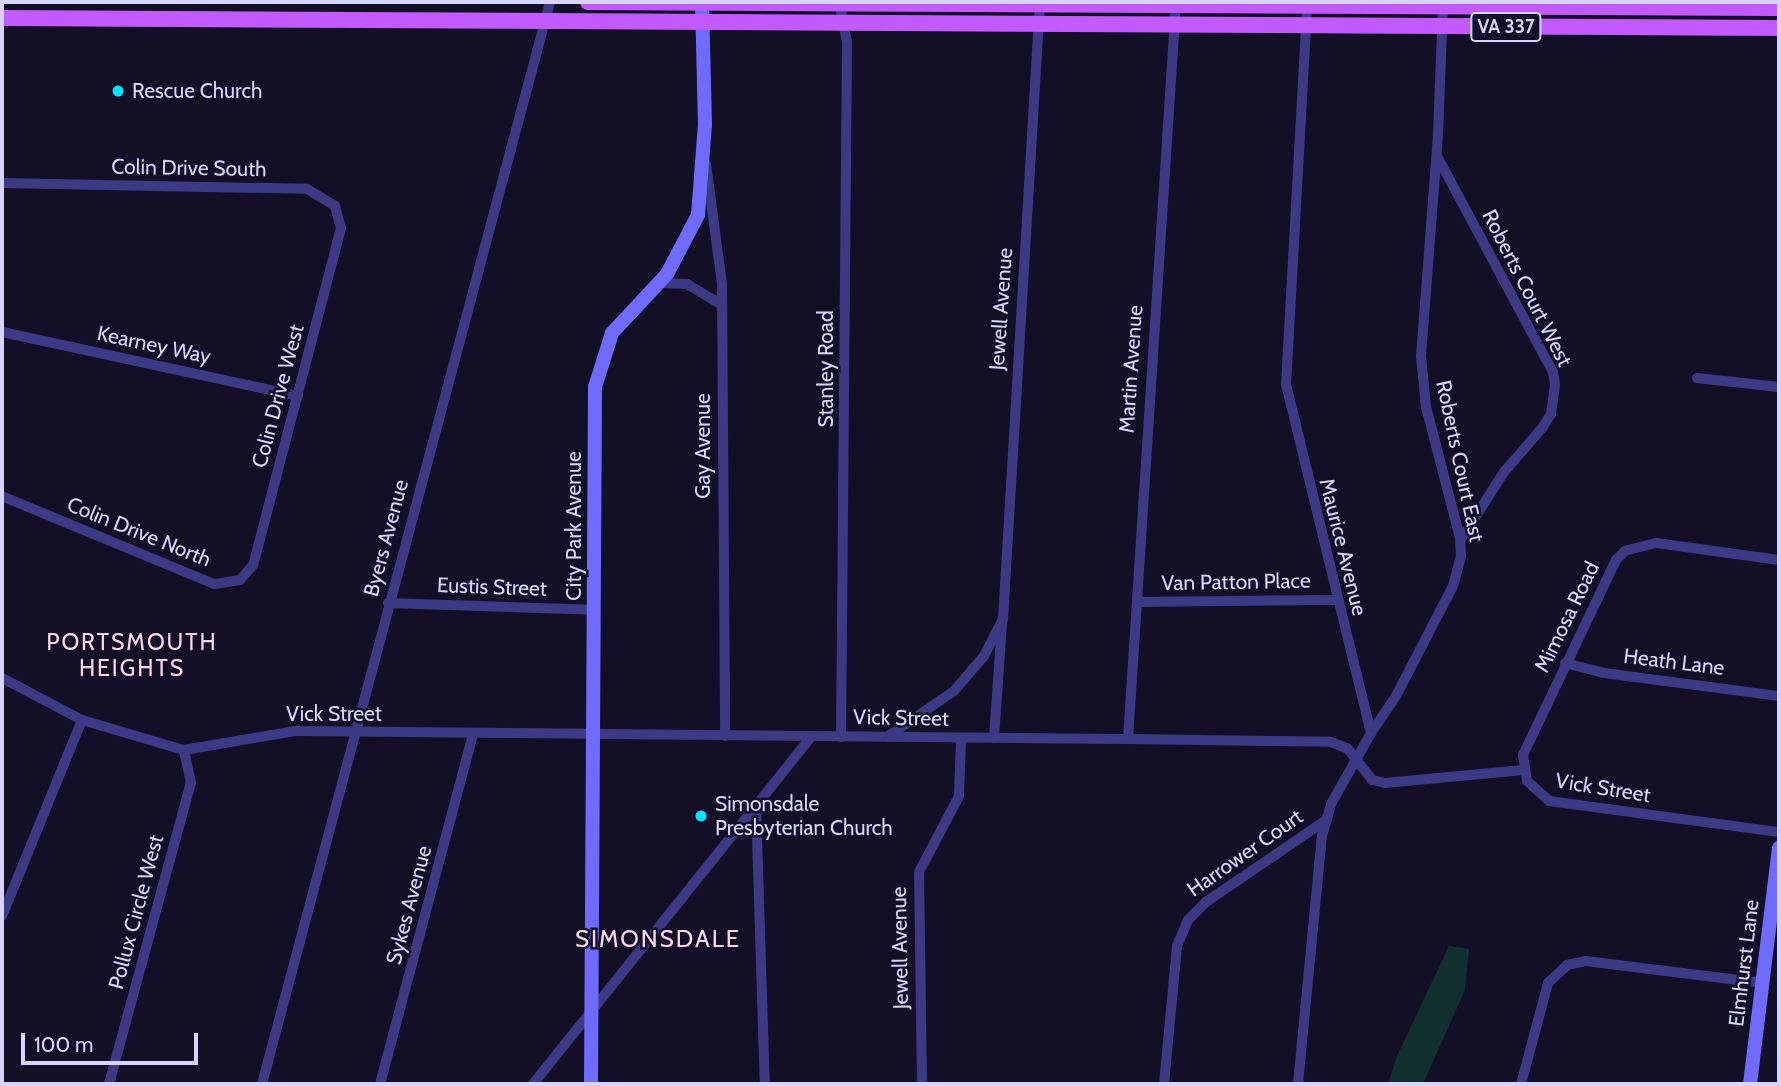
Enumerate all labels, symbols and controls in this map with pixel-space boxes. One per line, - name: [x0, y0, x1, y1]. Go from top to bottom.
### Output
- road number: VA 337: [1469, 12, 1543, 42]
- place label: Rescue Church: [132, 78, 262, 104]
- marker: Rescue Church: [110, 83, 126, 99]
- street label: Colin Drive South: [111, 154, 267, 182]
- street label: Roberts Court West: [1477, 205, 1577, 371]
- street label: Jewell Avenue: [984, 247, 1018, 371]
- street label: Martin Avenue: [1114, 304, 1148, 434]
- street label: Stanley Road: [813, 310, 839, 428]
- street label: Kearney Way: [95, 321, 213, 369]
- street label: Colin Drive West: [247, 322, 309, 470]
- street label: Roberts Court East: [1431, 378, 1489, 544]
- street label: Gay Avenue: [690, 393, 716, 499]
- street label: City Park Avenue: [561, 451, 587, 601]
- street label: Maurice Avenue: [1314, 476, 1372, 618]
- street label: Byers Avenue: [358, 477, 414, 599]
- street label: Colin Drive North: [63, 492, 215, 572]
- street label: Mimosa Road: [1529, 557, 1605, 677]
- street label: Van Patton Place: [1161, 568, 1311, 596]
- street label: Eustis Street: [437, 572, 547, 602]
- district label: PORTSMOUTH HEIGHTS: [47, 628, 217, 682]
- street label: Heath Lane: [1622, 643, 1726, 681]
- street label: Vick Street: [286, 701, 382, 727]
- street label: Vick Street: [853, 705, 949, 731]
- street label: Vick Street: [1554, 768, 1652, 808]
- place label: Simonsdale Presbyterian Church: [715, 791, 893, 841]
- street label: Harrower Court: [1182, 804, 1308, 902]
- marker: Simonsdale Presbyterian Church: [693, 808, 709, 824]
- street label: Pollux Circle West: [103, 832, 169, 992]
- street label: Sykes Avenue: [381, 843, 437, 967]
- street label: Jewell Avenue: [886, 886, 914, 1010]
- street label: Elmhurst Lane: [1724, 898, 1764, 1028]
- district label: SIMONSDALE: [576, 925, 740, 953]
- scale bar: [24, 1020, 201, 1064]
- text: 100 m: [34, 1032, 93, 1057]

